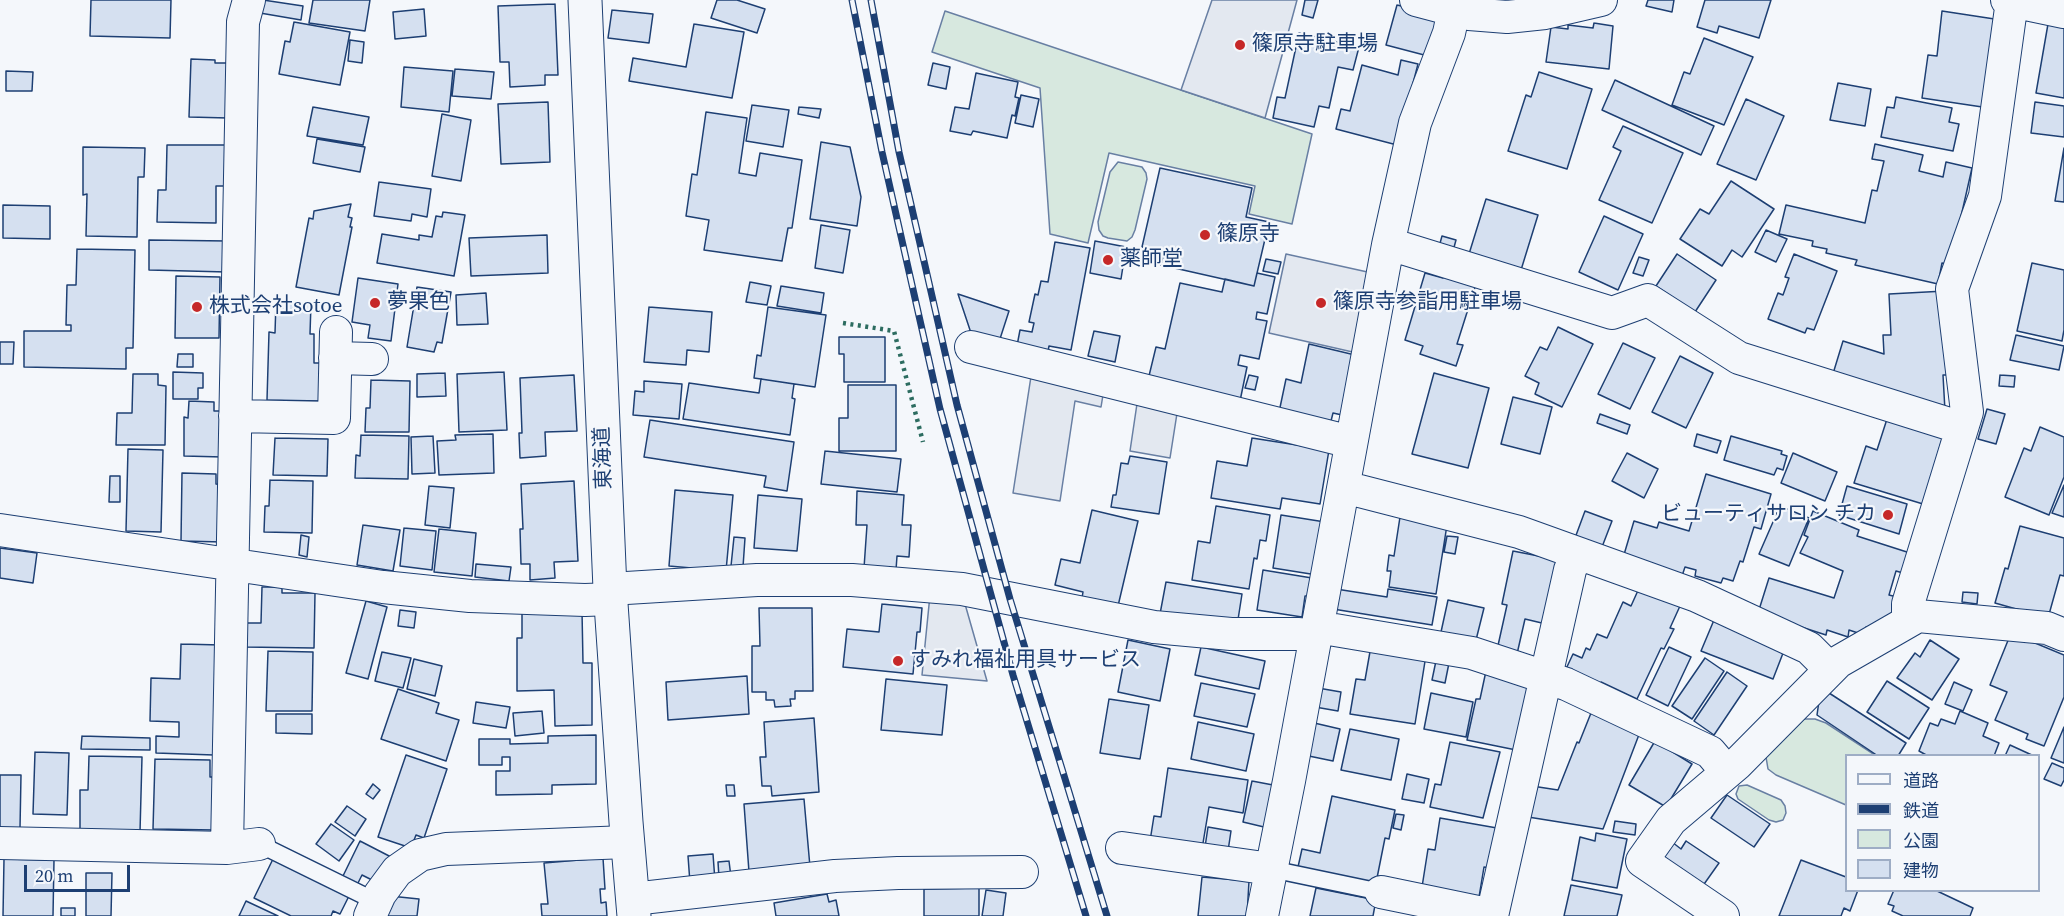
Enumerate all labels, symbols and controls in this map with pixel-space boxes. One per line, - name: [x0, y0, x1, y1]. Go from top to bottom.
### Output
- place label: 篠原寺駐車場: [1252, 32, 1378, 58]
- marker: 篠原寺駐車場: [1233, 38, 1247, 52]
- place label: 篠原寺: [1217, 222, 1280, 248]
- marker: 篠原寺: [1198, 228, 1212, 242]
- place label: 薬師堂: [1120, 247, 1183, 273]
- marker: 薬師堂: [1101, 253, 1115, 267]
- place label: 夢果色: [387, 290, 450, 316]
- place label: 篠原寺参詣用駐車場: [1333, 290, 1522, 316]
- place label: 株式会社sotoe: [209, 294, 342, 320]
- marker: 夢果色: [368, 296, 382, 310]
- marker: 篠原寺参詣用駐車場: [1314, 296, 1328, 310]
- marker: 株式会社sotoe: [190, 300, 204, 314]
- street label: 東海道: [590, 426, 618, 490]
- place label: ビューティサロン チカ: [1661, 502, 1876, 528]
- marker: ビューティサロン チカ: [1881, 508, 1895, 522]
- place label: すみれ福祉用具サービス: [910, 648, 1141, 674]
- marker: すみれ福祉用具サービス: [891, 654, 905, 668]
- legend: [1845, 754, 2040, 892]
- text: 道路: [1903, 768, 1939, 793]
- text: 鉄道: [1903, 798, 1939, 823]
- text: 公園: [1903, 828, 1939, 853]
- scale bar: [27, 853, 134, 891]
- text: 建物: [1903, 858, 1939, 883]
- text: 20 m: [35, 863, 73, 888]

